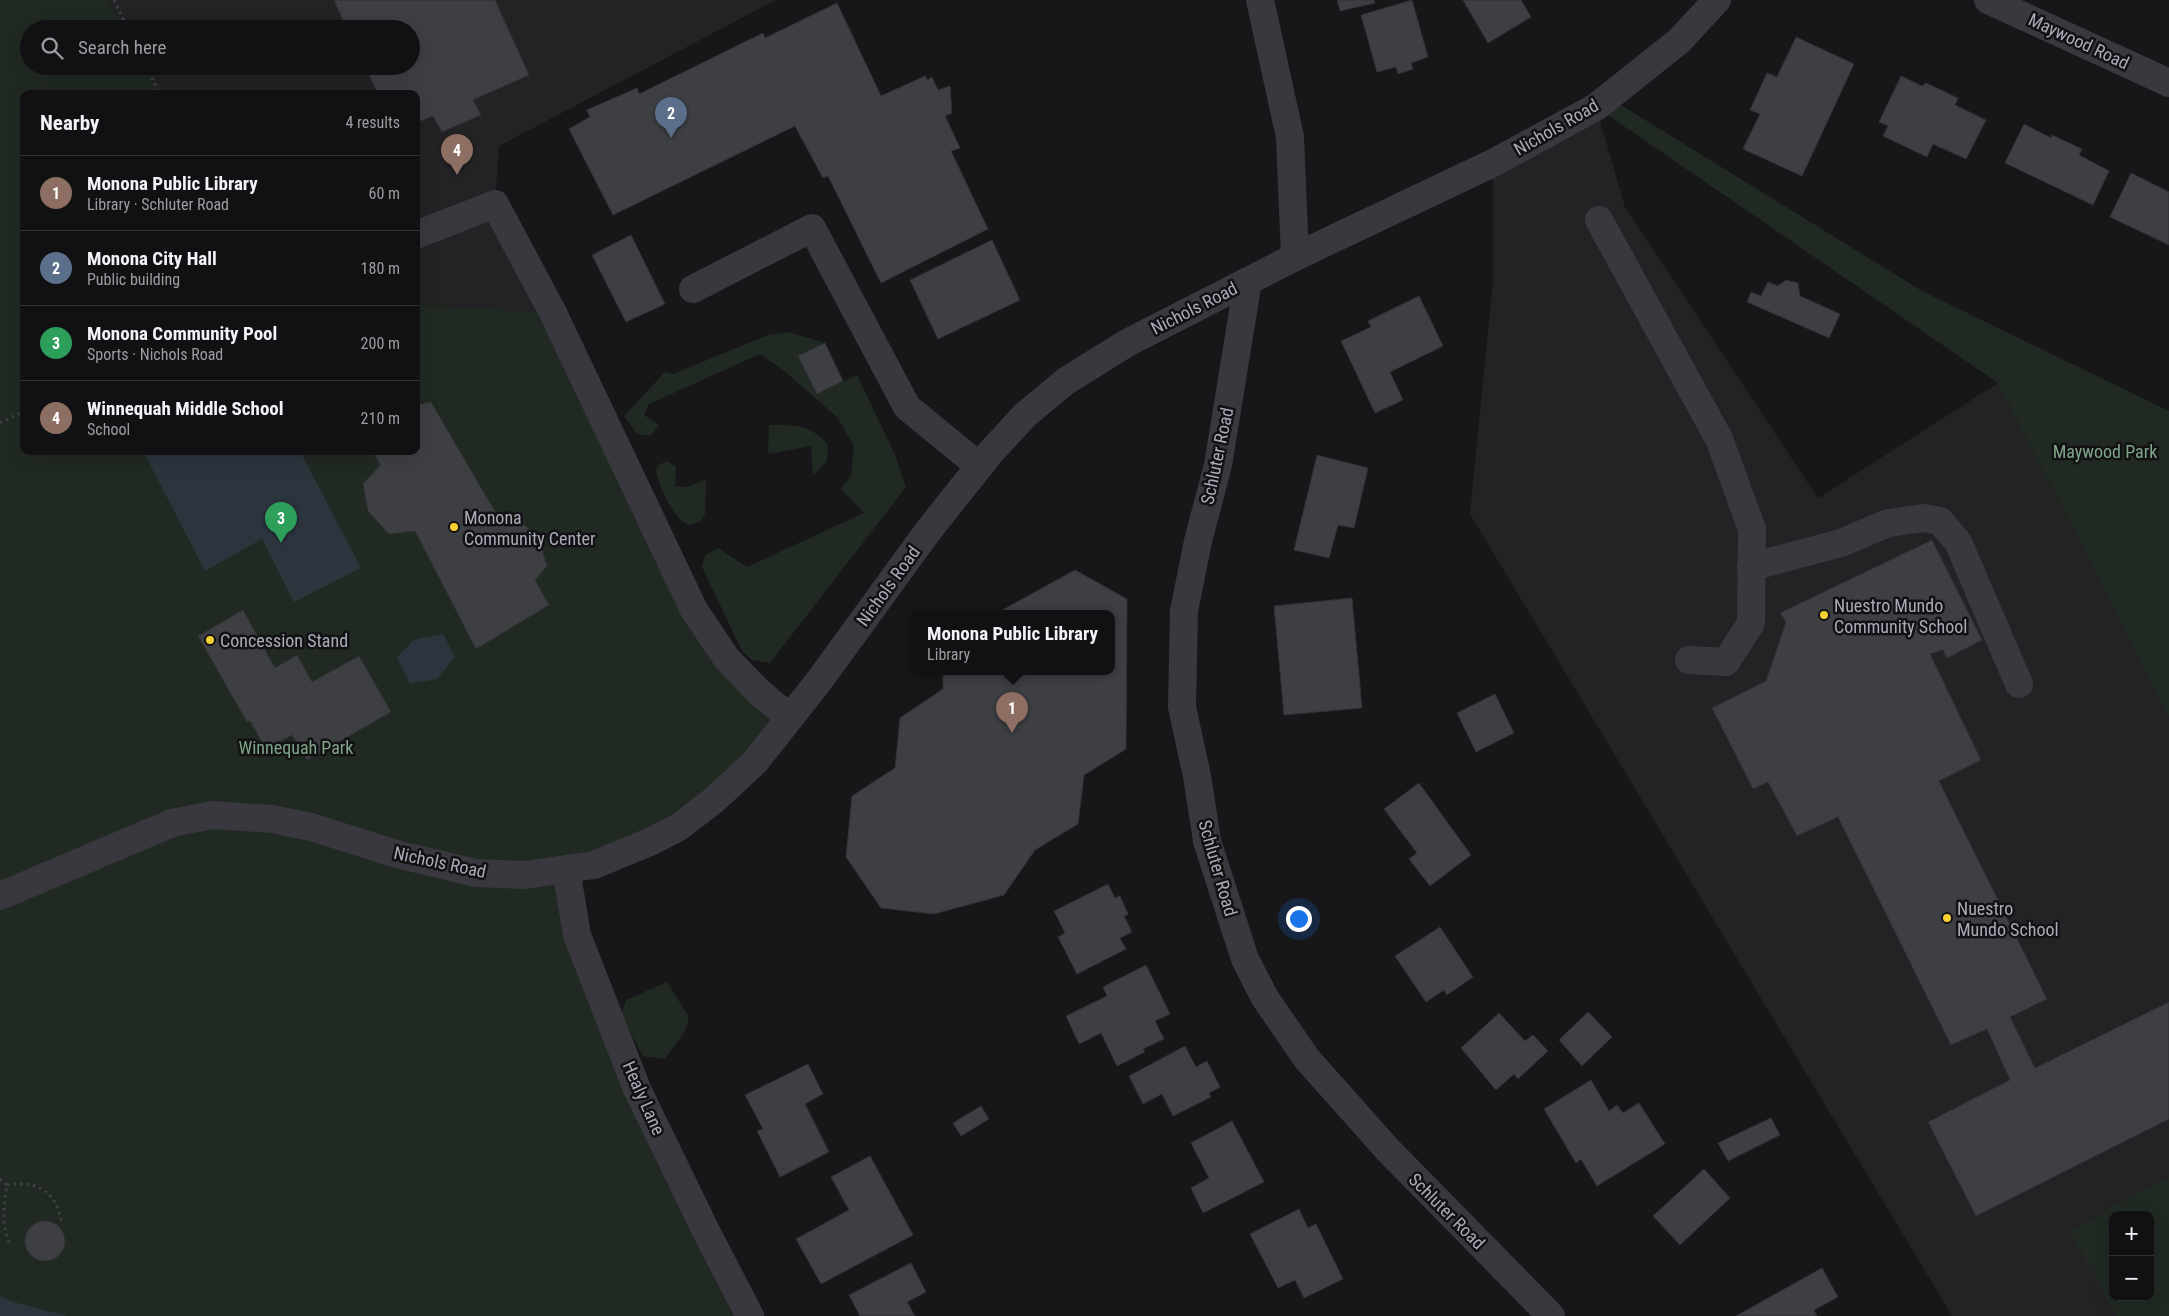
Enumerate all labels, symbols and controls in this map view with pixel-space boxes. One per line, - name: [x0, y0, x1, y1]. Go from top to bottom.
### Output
- street label: Maywood Road: [2025, 9, 2133, 73]
- search box: [20, 20, 420, 75]
- icon: search: [38, 34, 66, 62]
- text: Search here: [78, 36, 166, 59]
- street label: Nichols Road: [1510, 94, 1602, 160]
- pin: 2: [655, 97, 687, 138]
- text: Nearby: [40, 111, 99, 135]
- text: 4 results: [345, 113, 400, 132]
- pin: 4: [441, 134, 473, 175]
- text: Monona Public Library: [87, 172, 258, 195]
- text: 1: [52, 184, 60, 203]
- text: 60 m: [368, 184, 400, 203]
- text: Library · Schluter Road: [87, 195, 229, 214]
- text: Monona City Hall: [87, 247, 217, 270]
- text: 2: [52, 259, 60, 278]
- text: 180 m: [361, 259, 400, 278]
- text: Public building: [87, 270, 180, 289]
- street label: Nichols Road: [1147, 277, 1241, 339]
- text: Monona Community Pool: [87, 322, 277, 345]
- text: 3: [52, 334, 60, 353]
- text: 200 m: [361, 334, 400, 353]
- text: Sports · Nichols Road: [87, 345, 223, 364]
- text: Winnequah Middle School: [87, 397, 284, 420]
- street label: Schluter Road: [1196, 406, 1238, 506]
- text: 4: [52, 409, 60, 428]
- text: 210 m: [361, 409, 400, 428]
- text: School: [87, 420, 130, 439]
- park label: Maywood Park: [2053, 441, 2157, 462]
- pin: 3: [265, 502, 297, 543]
- place label: Monona Community Center: [464, 507, 596, 549]
- marker: Monona Community Center: [448, 521, 460, 533]
- street label: Nichols Road: [852, 542, 924, 630]
- place label: Nuestro Mundo Community School: [1834, 595, 1967, 637]
- marker: Nuestro Mundo Community School: [1818, 609, 1830, 621]
- popup: [910, 610, 1115, 675]
- text: Monona Public Library: [927, 622, 1098, 645]
- place label: Concession Stand: [220, 630, 348, 651]
- marker: Concession Stand: [204, 634, 216, 646]
- text: Library: [927, 645, 970, 664]
- pin: 1: [996, 692, 1028, 733]
- park label: Winnequah Park: [239, 737, 353, 758]
- street label: Schluter Road: [1194, 818, 1242, 918]
- street label: Nichols Road: [392, 842, 488, 882]
- place label: Nuestro Mundo School: [1957, 898, 2059, 940]
- your location: [1286, 906, 1312, 932]
- marker: Nuestro Mundo School: [1941, 912, 1953, 924]
- street label: Healy Lane: [618, 1058, 670, 1138]
- street label: Schluter Road: [1405, 1169, 1489, 1253]
- map controls: [2109, 1211, 2154, 1301]
- button: +: [2109, 1211, 2154, 1256]
- button: −: [2109, 1256, 2154, 1301]

